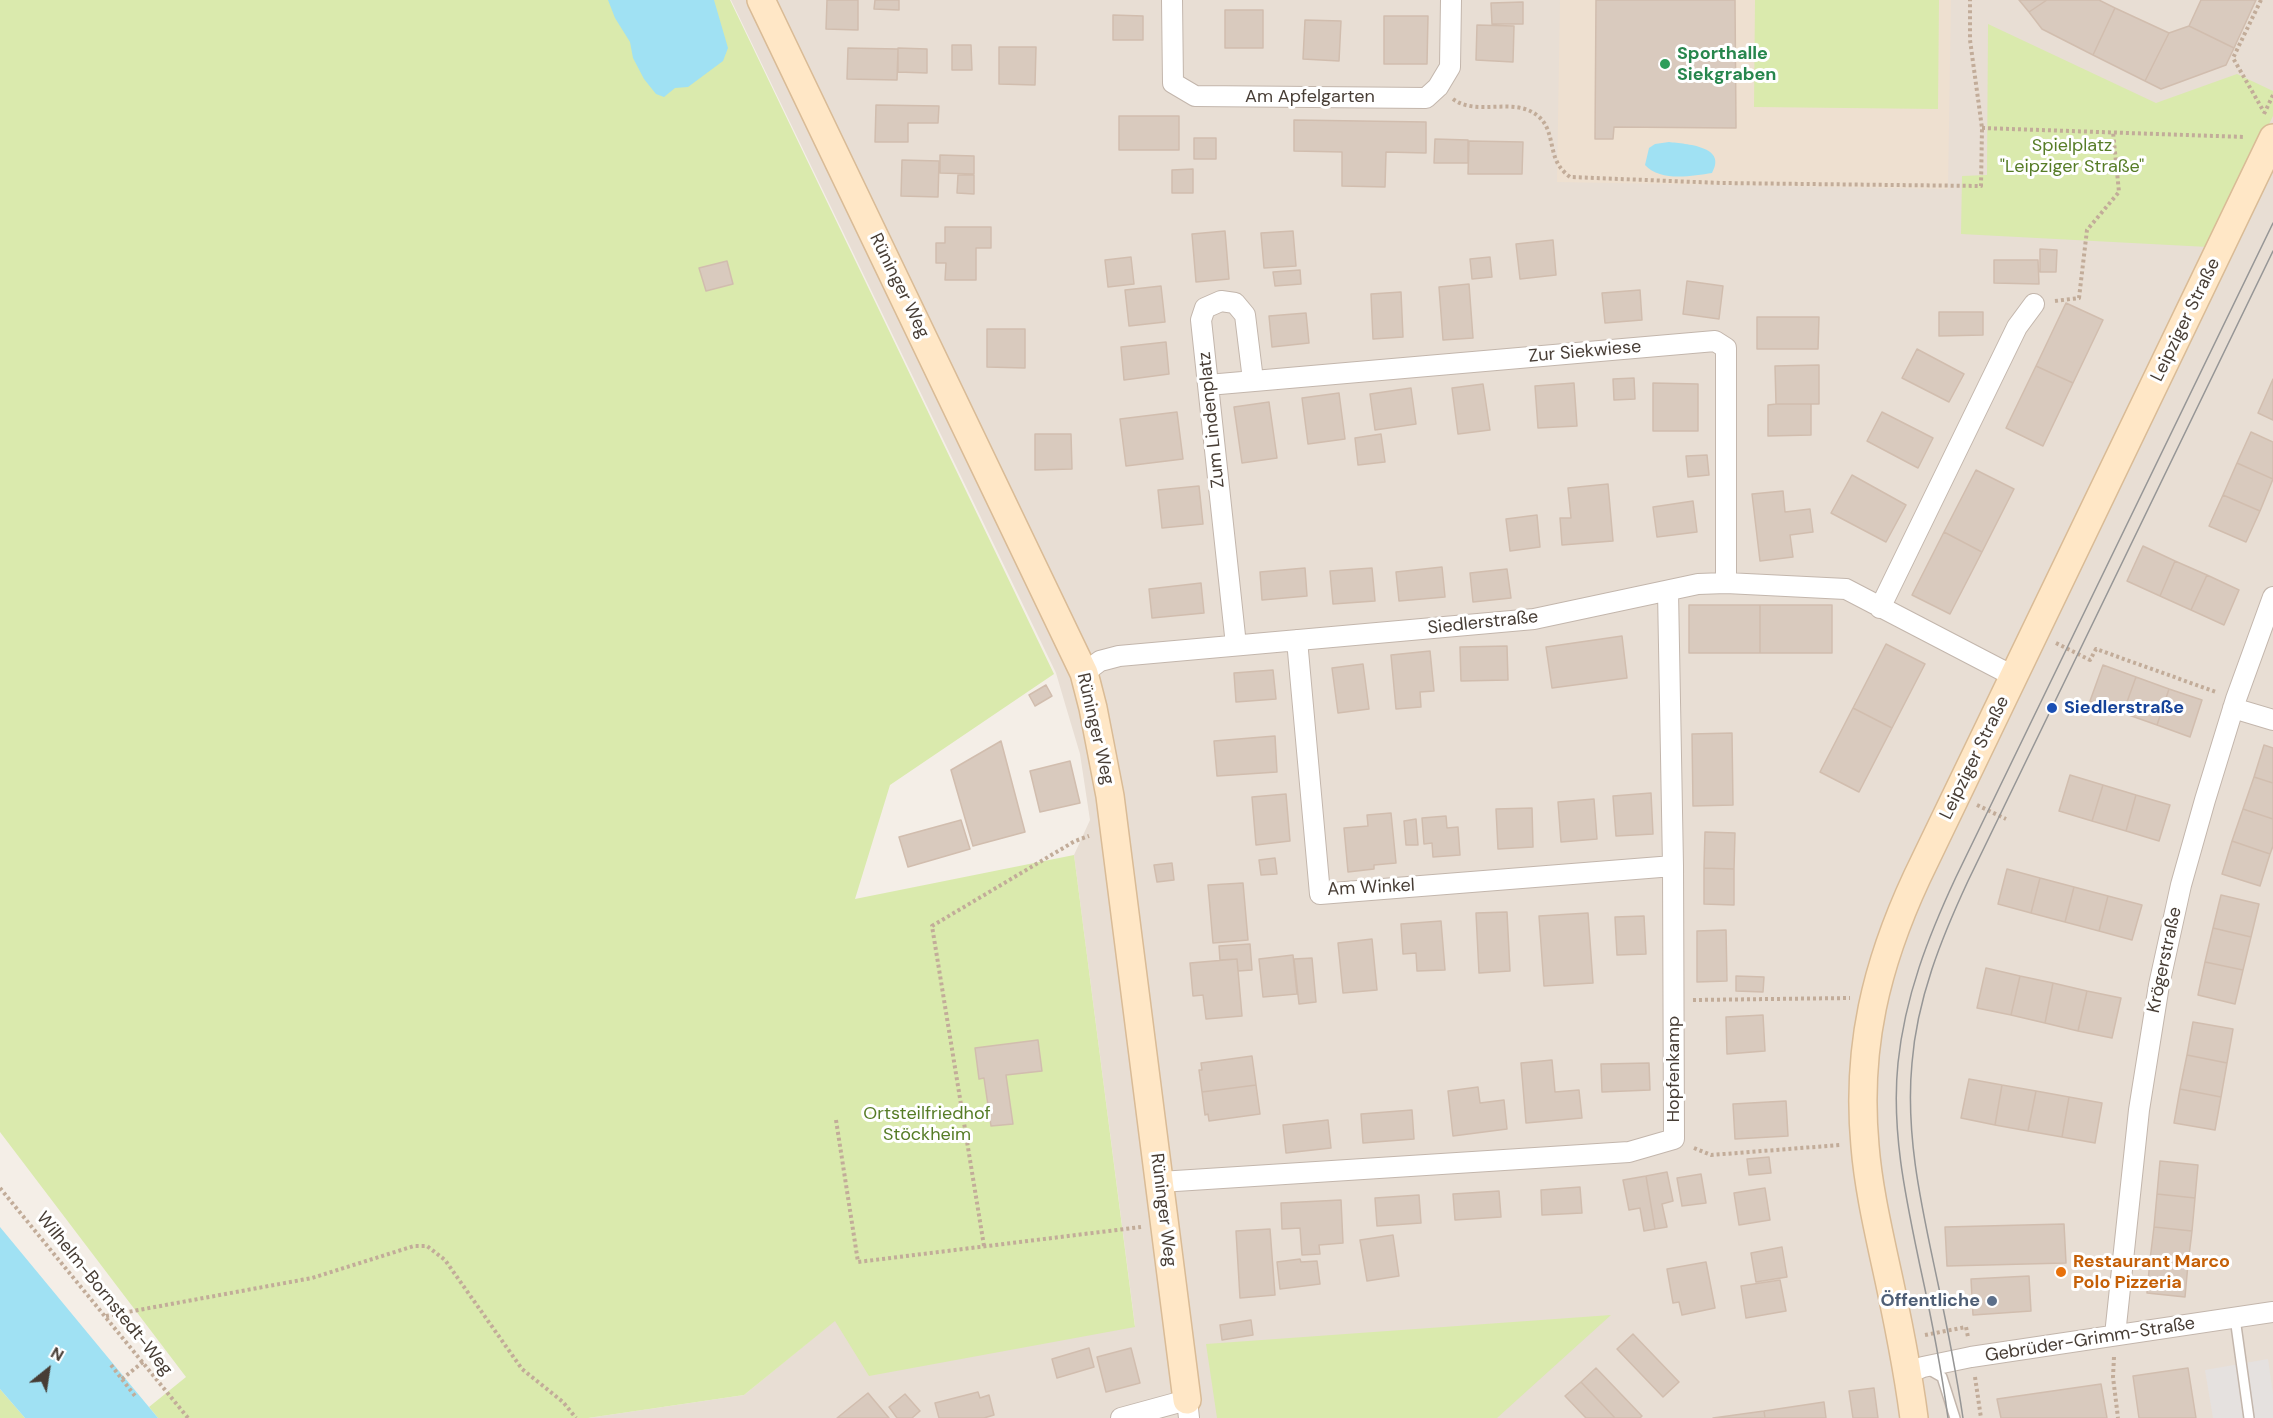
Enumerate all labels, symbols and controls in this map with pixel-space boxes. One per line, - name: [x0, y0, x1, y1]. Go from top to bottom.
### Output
- place label: Sporthalle Siekgraben: [1677, 43, 1776, 86]
- marker: Sporthalle Siekgraben: [1658, 57, 1672, 71]
- street label: Am Apfelgarten: [1245, 86, 1375, 108]
- park label: Spielplatz "Leipziger Straße": [2000, 135, 2144, 178]
- street label: Rüninger Weg: [864, 230, 934, 342]
- street label: Leipziger Straße: [2147, 255, 2225, 385]
- street label: Zur Siekwiese: [1528, 336, 1642, 368]
- street label: Zum Lindenplatz: [1194, 351, 1230, 489]
- street label: Siedlerstraße: [1427, 606, 1539, 640]
- street label: Rüninger Weg: [1072, 671, 1118, 787]
- street label: Leipziger Straße: [1936, 693, 2014, 823]
- place label: Siedlerstraße: [2064, 697, 2184, 719]
- marker: Siedlerstraße: [2045, 701, 2059, 715]
- street label: Am Winkel: [1327, 875, 1415, 901]
- street label: Krögerstraße: [2143, 905, 2187, 1015]
- street label: Hopfenkamp: [1663, 1016, 1685, 1122]
- park label: Ortsteilfriedhof Stöckheim: [863, 1103, 991, 1146]
- street label: Rüninger Weg: [1145, 1152, 1181, 1268]
- street label: Wilhelm-Bornstedt-Weg: [31, 1208, 177, 1380]
- place label: Restaurant Marco Polo Pizzeria: [2073, 1251, 2230, 1294]
- marker: Restaurant Marco Polo Pizzeria: [2054, 1265, 2068, 1279]
- place label: Öffentliche: [1881, 1290, 1980, 1312]
- marker: Öffentliche: [1985, 1294, 1999, 1308]
- street label: Gebrüder-Grimm-Straße: [1983, 1313, 2197, 1367]
- north arrow: [18, 1340, 78, 1400]
- text: N: [47, 1342, 68, 1366]

